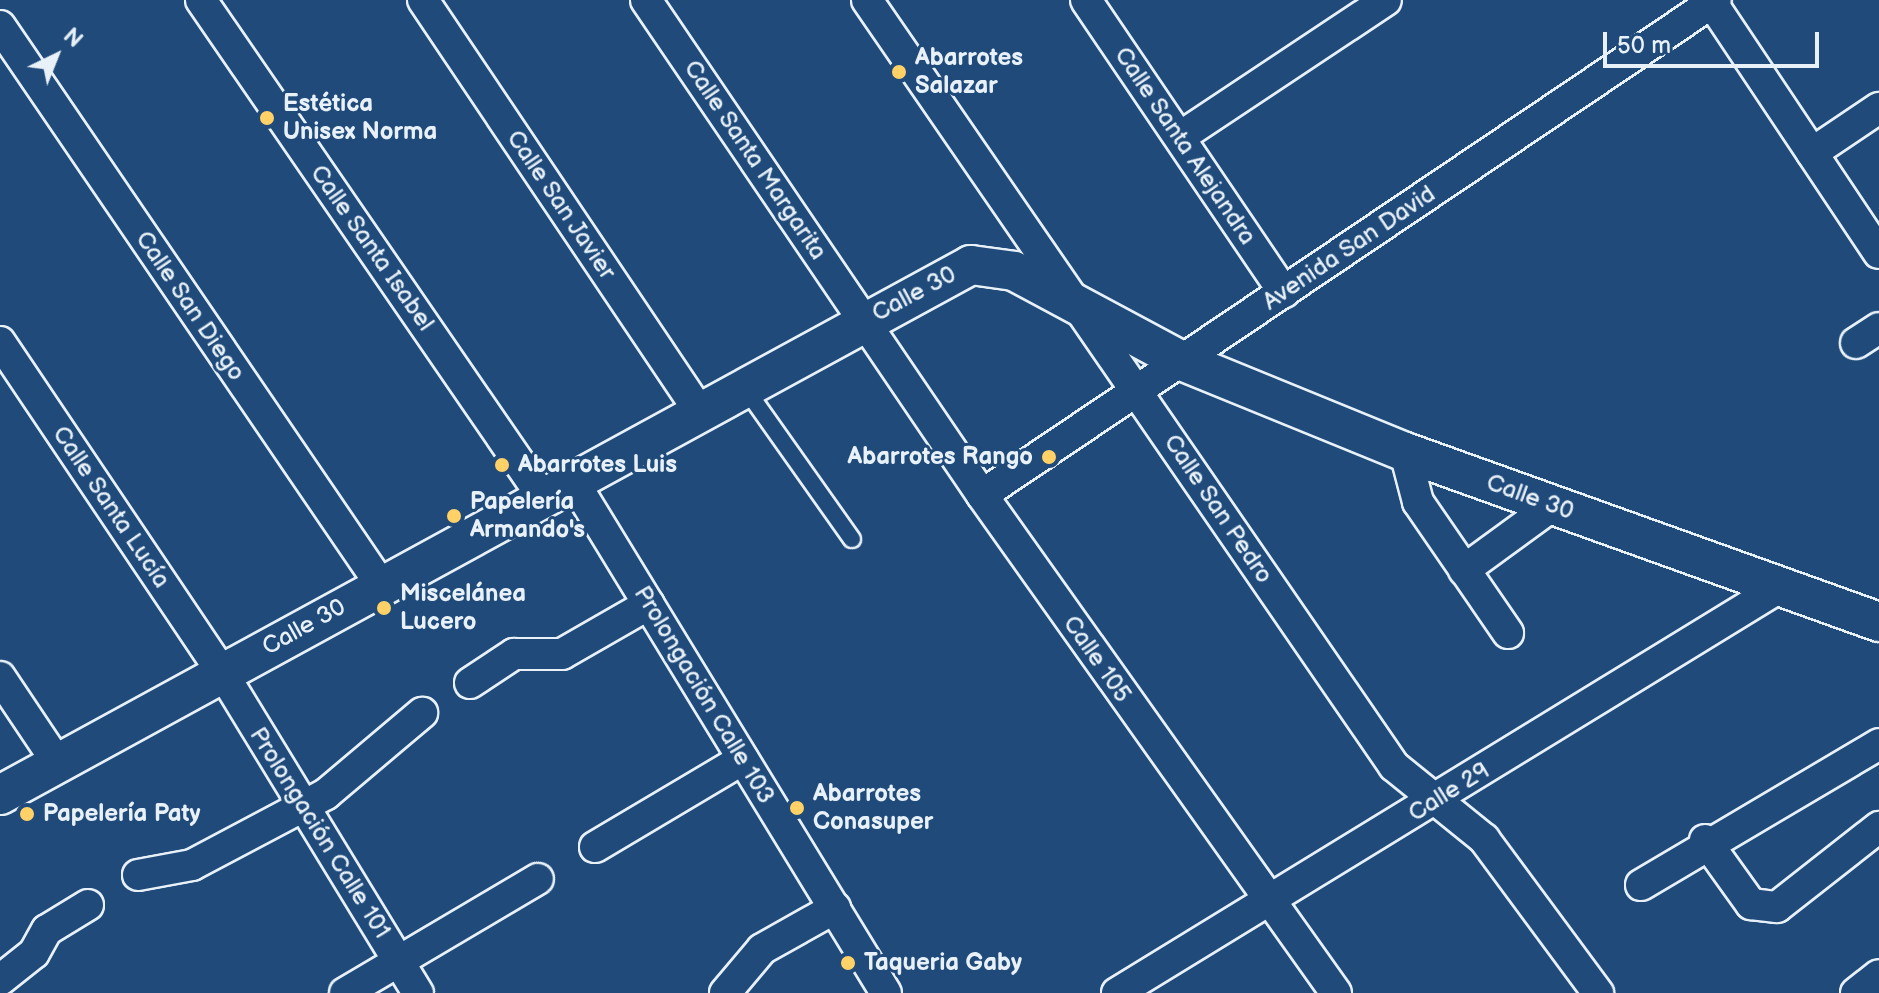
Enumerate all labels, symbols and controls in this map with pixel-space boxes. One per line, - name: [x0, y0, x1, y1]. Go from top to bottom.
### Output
- north arrow: [16, 16, 96, 96]
- scale bar: [1607, 16, 1823, 66]
- text: N: [57, 23, 88, 54]
- text: 50 m: [1617, 31, 1671, 60]
- street label: Calle Santa Alejandra: [1108, 41, 1262, 251]
- place label: Abarrotes Salazar: [915, 44, 1023, 100]
- street label: Calle Santa Margarita: [677, 55, 833, 265]
- marker: Abarrotes Salazar: [890, 63, 908, 81]
- place label: Estética Unisex Norma: [283, 90, 437, 146]
- marker: Estética Unisex Norma: [258, 109, 276, 127]
- street label: Calle San Javier: [500, 124, 622, 286]
- street label: Calle Santa Isabel: [304, 159, 440, 337]
- street label: Avenida San David: [1257, 180, 1441, 316]
- street label: Calle San Diego: [129, 225, 251, 387]
- street label: Calle 30: [867, 260, 961, 328]
- street label: Calle Santa Lucía: [46, 420, 176, 594]
- street label: Calle San Pedro: [1157, 429, 1279, 589]
- place label: Abarrotes Rango: [848, 443, 1033, 471]
- marker: Abarrotes Rango: [1040, 448, 1058, 466]
- place label: Abarrotes Luis: [518, 451, 677, 479]
- marker: Abarrotes Luis: [493, 456, 511, 474]
- street label: Calle 30: [1482, 468, 1578, 526]
- place label: Papelería Armando's: [470, 488, 585, 544]
- marker: Papelería Armando's: [445, 507, 463, 525]
- place label: Miscelánea Lucero: [400, 580, 526, 636]
- street label: Prolongación Calle 103: [628, 581, 780, 809]
- street label: Calle 30: [257, 592, 351, 662]
- marker: Miscelánea Lucero: [375, 599, 393, 617]
- street label: Calle 105: [1057, 610, 1137, 708]
- street label: Prolongación Calle 101: [243, 722, 397, 944]
- street label: Calle 29: [1403, 756, 1495, 828]
- place label: Abarrotes Conasuper: [813, 780, 933, 836]
- marker: Abarrotes Conasuper: [788, 799, 806, 817]
- place label: Papelería Paty: [43, 800, 201, 828]
- marker: Papelería Paty: [18, 805, 36, 823]
- place label: Taqueria Gaby: [864, 949, 1022, 977]
- marker: Taqueria Gaby: [839, 954, 857, 972]

